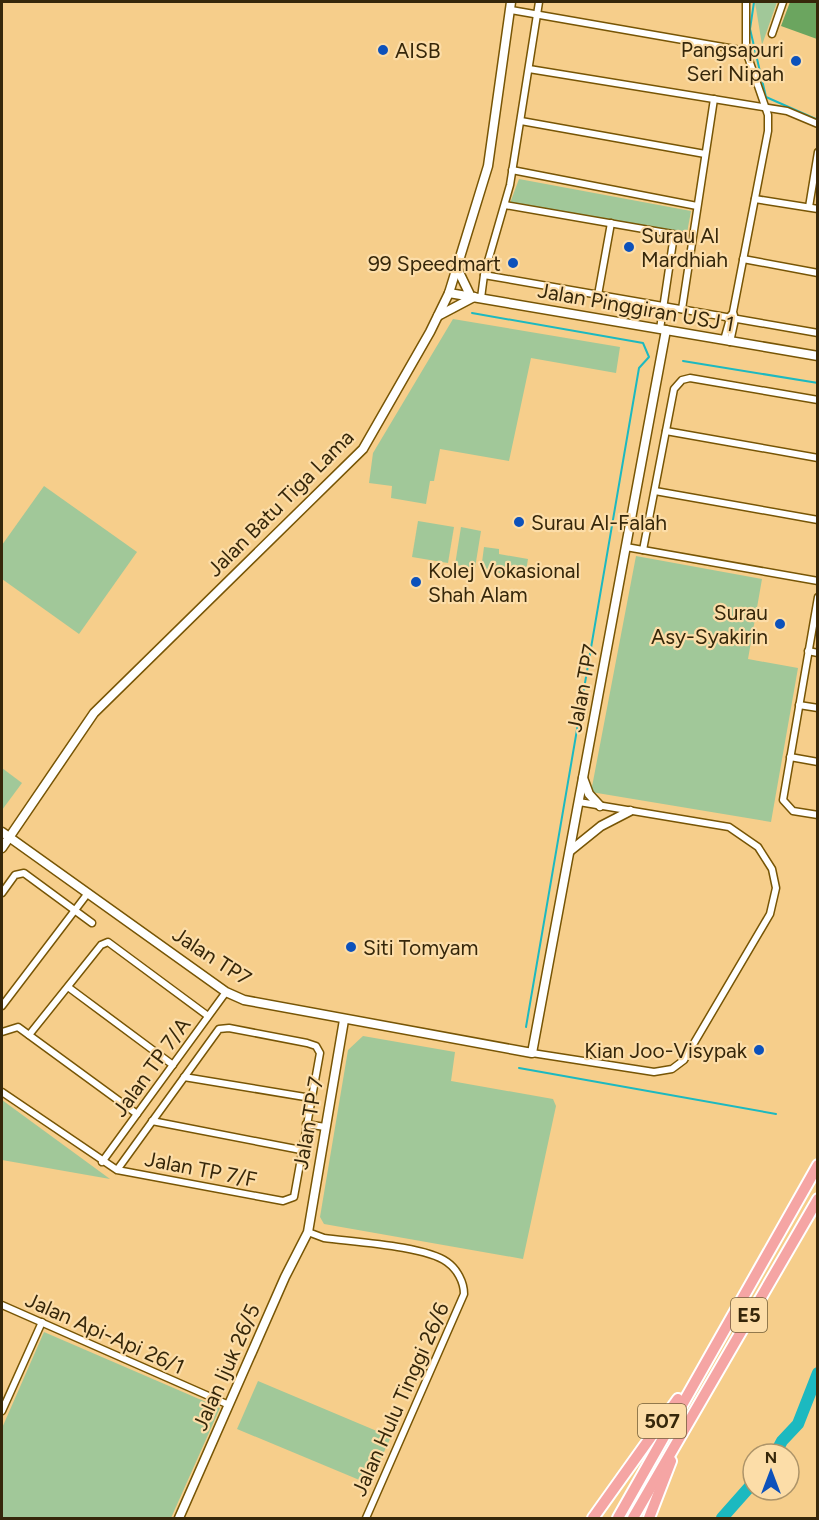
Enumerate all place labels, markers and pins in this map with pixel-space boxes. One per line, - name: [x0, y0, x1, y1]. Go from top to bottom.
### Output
- place label: Pangsapuri Seri Nipah: [681, 37, 784, 86]
- place label: AISB: [395, 38, 441, 63]
- marker: AISB: [376, 43, 390, 57]
- marker: Pangsapuri Seri Nipah: [789, 54, 803, 68]
- place label: Surau Al Mardhiah: [641, 223, 728, 272]
- marker: Surau Al Mardhiah: [622, 240, 636, 254]
- place label: 99 Speedmart: [368, 251, 501, 276]
- marker: 99 Speedmart: [506, 256, 520, 270]
- place label: Surau Al-Falah: [531, 510, 667, 535]
- marker: Surau Al-Falah: [512, 515, 526, 529]
- place label: Kolej Vokasional Shah Alam: [428, 558, 580, 607]
- marker: Kolej Vokasional Shah Alam: [409, 575, 423, 589]
- place label: Surau Asy-Syakirin: [651, 600, 768, 649]
- marker: Surau Asy-Syakirin: [773, 617, 787, 631]
- place label: Siti Tomyam: [363, 935, 478, 960]
- marker: Siti Tomyam: [344, 940, 358, 954]
- place label: Kian Joo-Visypak: [584, 1038, 748, 1063]
- marker: Kian Joo-Visypak: [752, 1043, 766, 1057]

